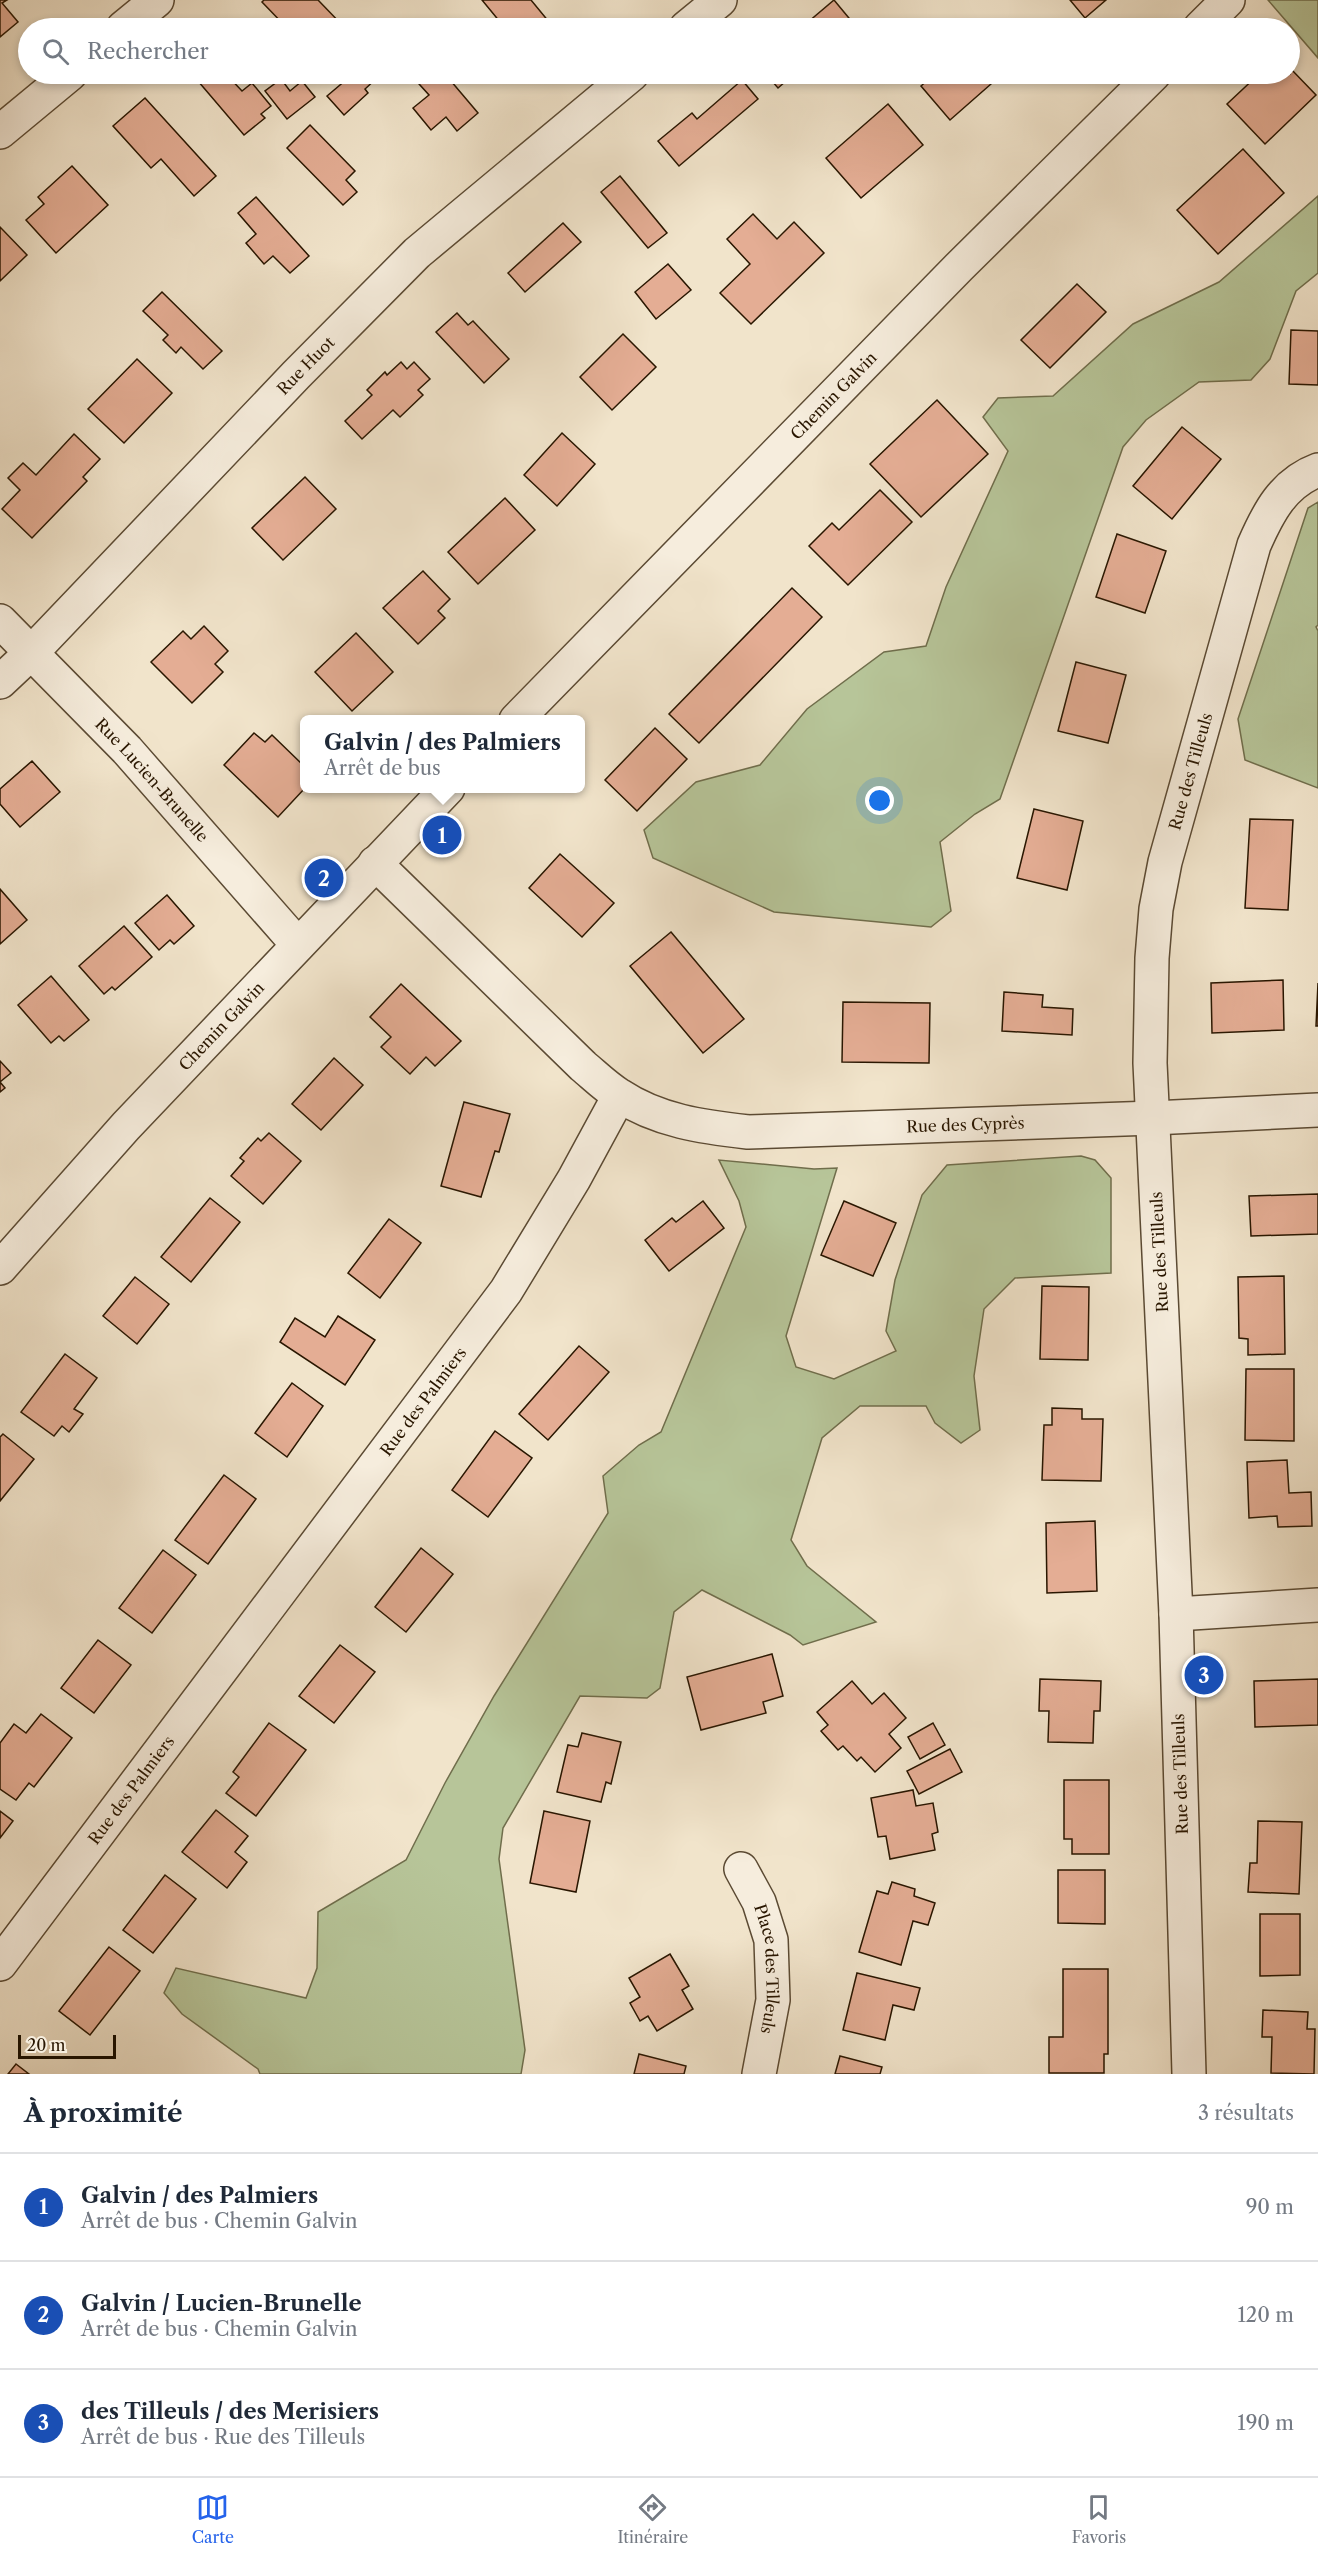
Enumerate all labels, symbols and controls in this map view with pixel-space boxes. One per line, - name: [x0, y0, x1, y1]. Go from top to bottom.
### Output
- search box: [18, 18, 1300, 84]
- icon: search: [39, 35, 72, 68]
- text: Rechercher: [87, 38, 209, 65]
- street label: Rue Huot: [273, 332, 339, 399]
- street label: Chemin Galvin: [786, 347, 881, 443]
- street label: Rue des Tilleuls: [1164, 710, 1216, 832]
- street label: Rue Lucien-Brunelle: [91, 714, 213, 846]
- popup: [300, 715, 585, 793]
- text: Galvin / des Palmiers: [324, 729, 561, 756]
- text: Arrêt de bus: [324, 756, 441, 780]
- your location: [865, 786, 894, 815]
- pin: 1: [422, 812, 462, 858]
- pin: 2: [304, 856, 344, 900]
- street label: Chemin Galvin: [174, 977, 268, 1074]
- street label: Rue des Cyprès: [906, 1112, 1025, 1137]
- street label: Rue des Tilleuls: [1146, 1191, 1172, 1313]
- street label: Rue des Palmiers: [376, 1343, 470, 1460]
- pin: 3: [1184, 1652, 1224, 1698]
- street label: Rue des Tilleuls: [1168, 1713, 1192, 1835]
- street label: Rue des Palmiers: [84, 1731, 178, 1848]
- street label: Place des Tilleuls: [750, 1901, 783, 2036]
- scale bar: [18, 2032, 116, 2060]
- text: 20 m: [27, 2035, 66, 2055]
- text: À proximité: [24, 2097, 183, 2129]
- text: 3 résultats: [1198, 2101, 1294, 2125]
- text: Galvin / des Palmiers: [81, 2182, 318, 2209]
- text: 1: [39, 2195, 48, 2219]
- text: 90 m: [1246, 2195, 1294, 2219]
- text: Arrêt de bus · Chemin Galvin: [81, 2209, 358, 2233]
- text: Galvin / Lucien-Brunelle: [81, 2290, 362, 2317]
- text: 2: [38, 2303, 49, 2327]
- text: 120 m: [1237, 2303, 1294, 2327]
- text: Arrêt de bus · Chemin Galvin: [81, 2317, 358, 2341]
- text: des Tilleuls / des Merisiers: [81, 2398, 379, 2425]
- text: 3: [38, 2411, 49, 2435]
- text: 190 m: [1237, 2411, 1294, 2435]
- text: Arrêt de bus · Rue des Tilleuls: [81, 2425, 365, 2449]
- tab: Carte: [192, 2491, 234, 2547]
- tab: Itinéraire: [617, 2491, 688, 2547]
- tab: Favoris: [1072, 2491, 1126, 2547]

